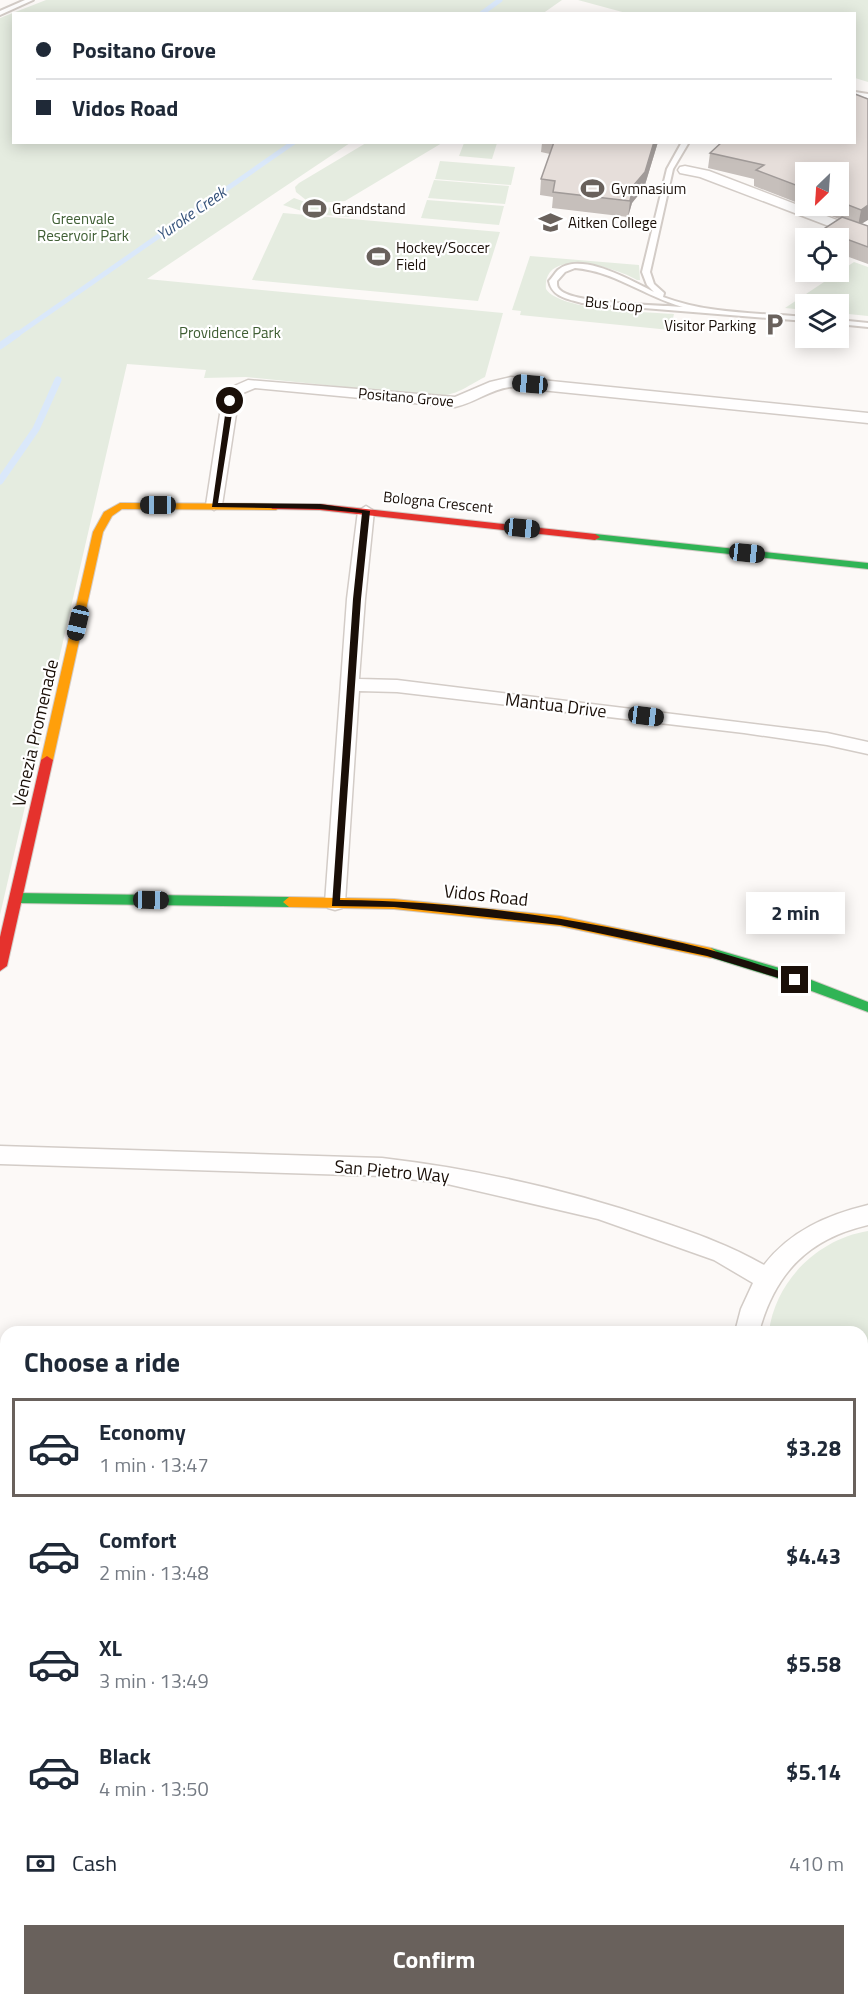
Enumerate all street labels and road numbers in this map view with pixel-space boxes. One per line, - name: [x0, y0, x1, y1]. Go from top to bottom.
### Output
- street label: Bus Loop: [584, 290, 644, 318]
- street label: Positano Grove: [357, 381, 455, 413]
- street label: Bologna Crescent: [382, 485, 495, 519]
- street label: Venezia Promenade: [5, 657, 65, 809]
- street label: Mantua Drive: [504, 685, 608, 725]
- street label: Vidos Road: [442, 877, 530, 913]
- street label: San Pietro Way: [333, 1153, 451, 1189]

